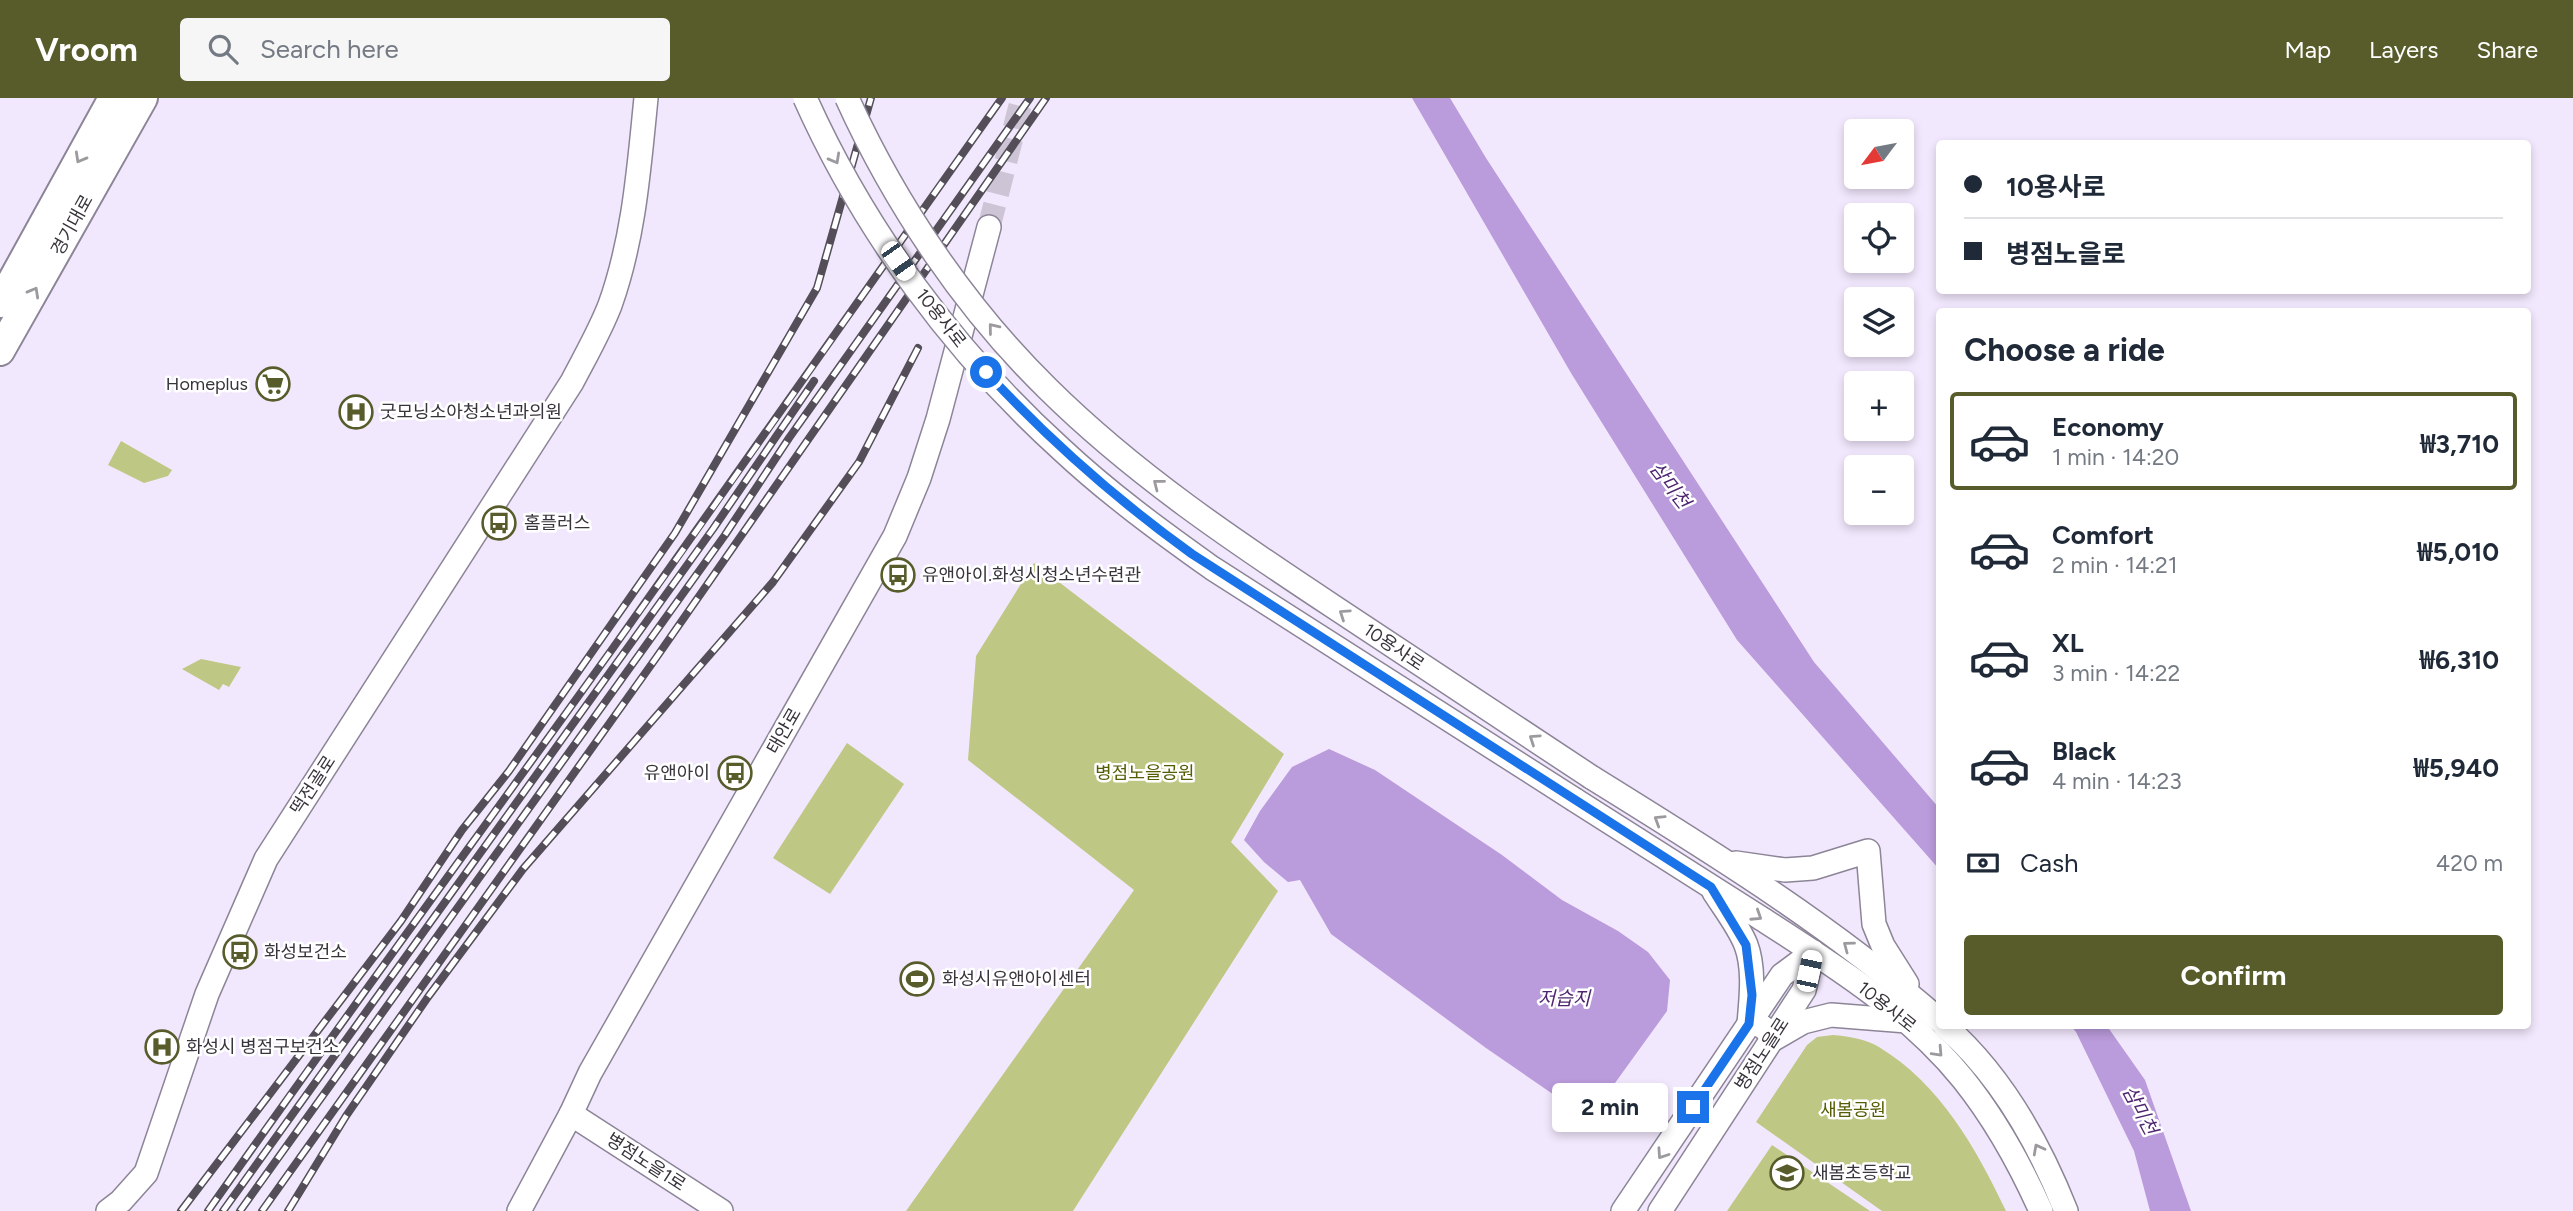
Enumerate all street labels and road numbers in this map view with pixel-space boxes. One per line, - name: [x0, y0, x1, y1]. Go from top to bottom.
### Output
- street label: 경기대로: [46, 191, 98, 259]
- street label: 10용사로: [911, 284, 971, 352]
- street label: 10용사로: [1359, 619, 1429, 675]
- street label: 태안로: [762, 704, 806, 758]
- street label: 떡전골로: [286, 751, 340, 819]
- street label: 10용사로: [1853, 977, 1921, 1037]
- street label: 병점노을로: [1730, 1013, 1794, 1095]
- street label: 병점노을1로: [602, 1128, 690, 1196]

